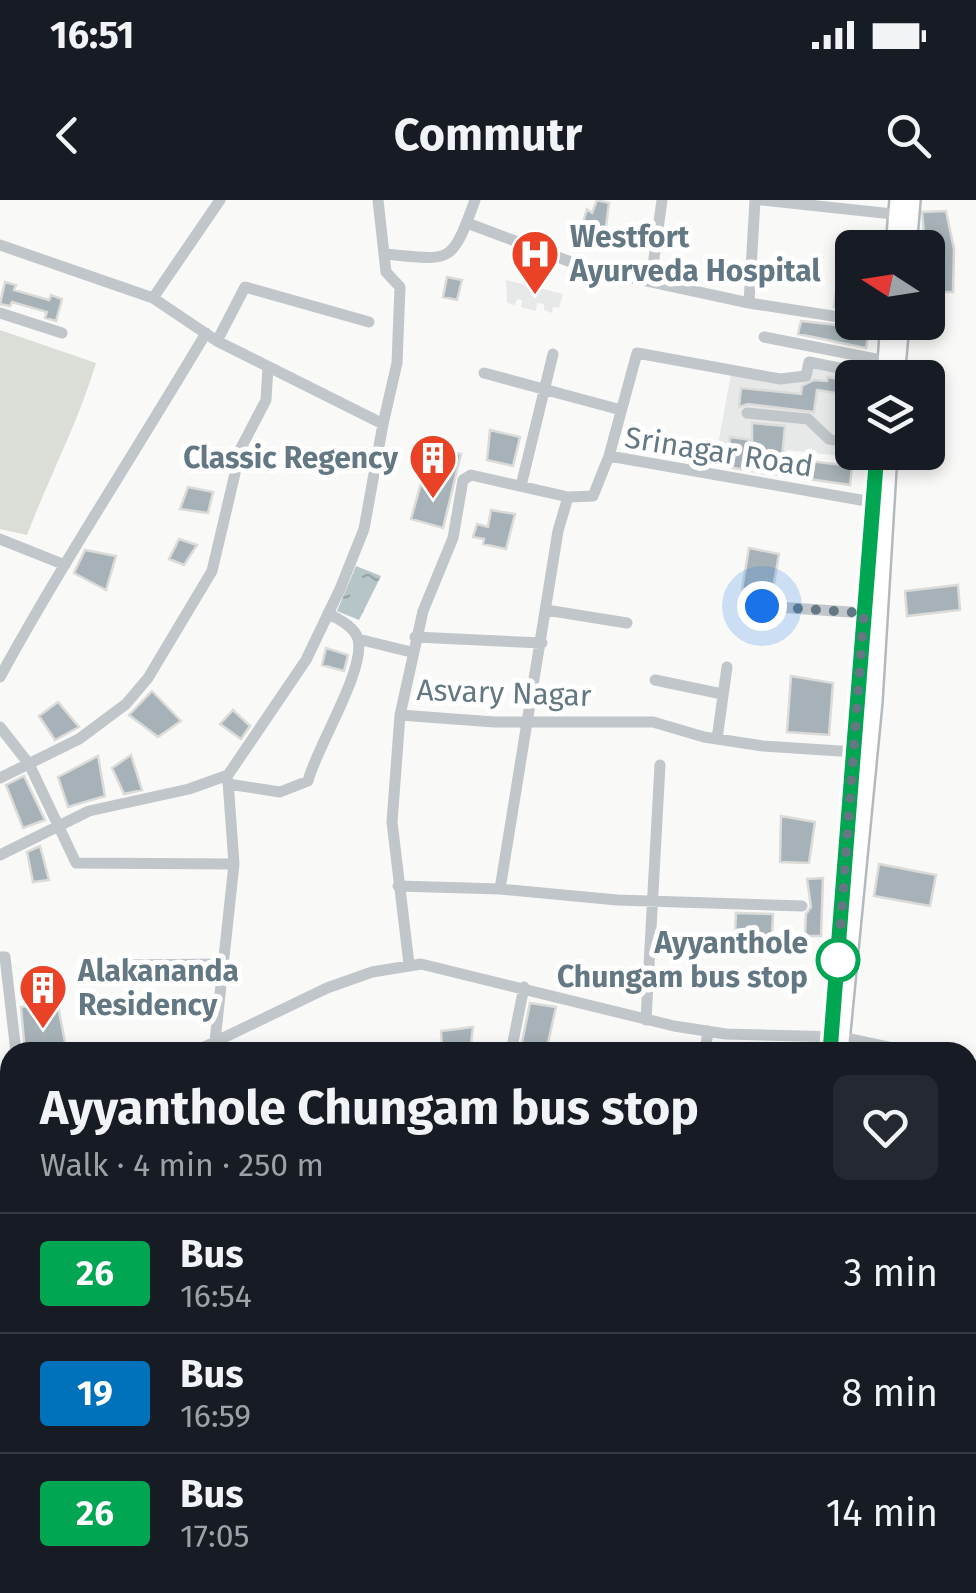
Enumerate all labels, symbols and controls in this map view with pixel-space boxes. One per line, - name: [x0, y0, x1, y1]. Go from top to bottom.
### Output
- text: 16:51: [50, 12, 134, 58]
- icon: back: [40, 108, 95, 163]
- text: Commutr: [394, 108, 582, 162]
- icon: search: [881, 108, 936, 163]
- place label: Westfort Ayurveda Hospital: [569, 219, 820, 289]
- hospital icon: Westfort Ayurveda Hospital: [509, 228, 561, 296]
- north arrow: [835, 230, 945, 340]
- map controls: [835, 230, 945, 470]
- button: layers: [835, 360, 945, 470]
- street label: Srinagar Road: [622, 419, 816, 485]
- building icon: Classic Regency: [407, 432, 459, 500]
- place label: Classic Regency: [183, 440, 398, 476]
- your location: [737, 581, 787, 631]
- street label: Asvary Nagar: [416, 672, 592, 714]
- place label: Ayyanthole Chungam bus stop: [557, 925, 808, 995]
- marker: Ayyanthole Chungam bus stop: [817, 939, 859, 981]
- place label: Alakananda Residency: [77, 953, 239, 1023]
- building icon: Alakananda Residency: [17, 962, 69, 1030]
- button: heart: [833, 1075, 938, 1180]
- text: Ayyanthole Chungam bus stop: [40, 1079, 699, 1137]
- text: Walk · 4 min · 250 m: [40, 1146, 324, 1184]
- text: Bus: [180, 1231, 244, 1277]
- text: 3 min: [843, 1250, 938, 1296]
- text: 26: [76, 1252, 114, 1294]
- text: 16:54: [180, 1277, 252, 1315]
- text: Bus: [180, 1351, 244, 1397]
- text: 8 min: [841, 1370, 938, 1416]
- text: 19: [77, 1372, 113, 1414]
- text: 16:59: [180, 1397, 251, 1435]
- text: Bus: [180, 1471, 244, 1517]
- text: 14 min: [826, 1490, 938, 1536]
- text: 26: [76, 1492, 114, 1534]
- text: 17:05: [180, 1517, 250, 1555]

